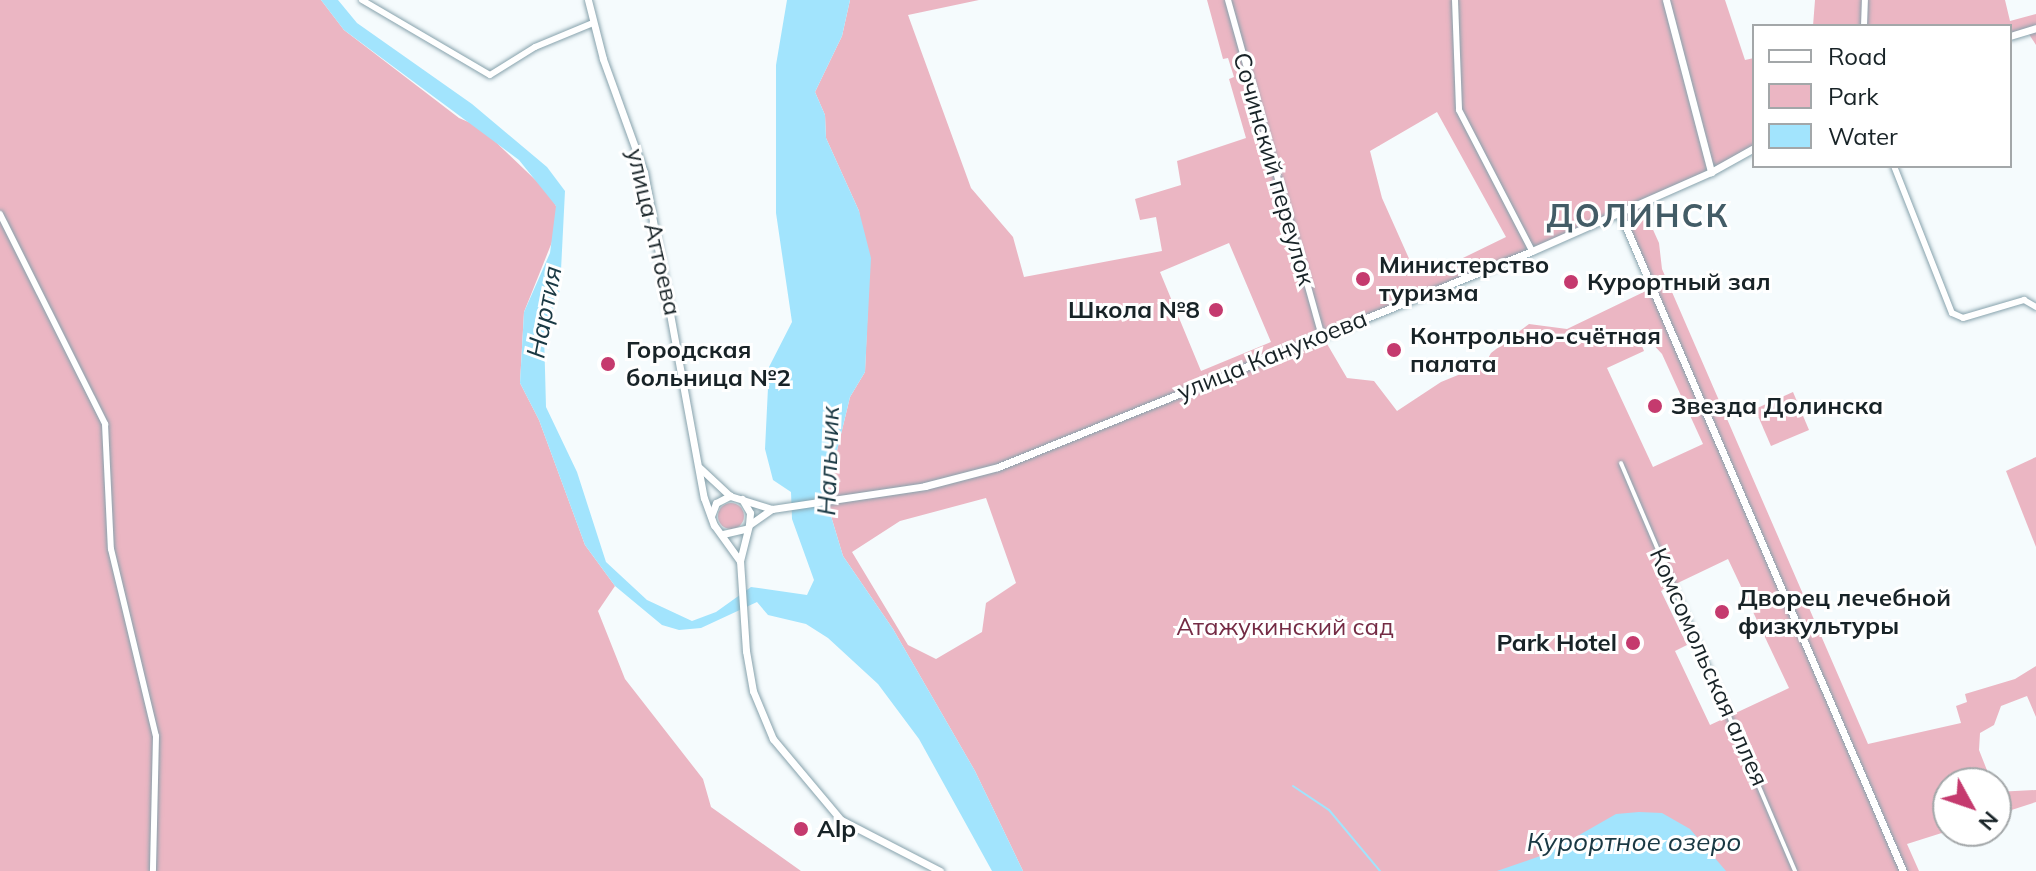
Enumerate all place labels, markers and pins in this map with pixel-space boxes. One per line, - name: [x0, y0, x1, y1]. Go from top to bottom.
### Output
- place label: Министерство туризма: [1379, 251, 1549, 307]
- place label: Курортный зал: [1587, 268, 1771, 296]
- marker: Министерство туризма: [1354, 270, 1372, 288]
- marker: Курортный зал: [1562, 273, 1580, 291]
- place label: Школа №8: [1068, 296, 1200, 324]
- marker: Школа №8: [1207, 301, 1225, 319]
- place label: Контрольно-счётная палата: [1410, 322, 1661, 378]
- place label: Городская больница №2: [626, 336, 791, 392]
- marker: Контрольно-счётная палата: [1385, 341, 1403, 359]
- marker: Городская больница №2: [597, 353, 619, 375]
- place label: Звезда Долинска: [1671, 392, 1883, 420]
- marker: Звезда Долинска: [1646, 397, 1664, 415]
- place label: Дворец лечебной физкультуры: [1738, 584, 1951, 640]
- marker: Дворец лечебной физкультуры: [1713, 603, 1731, 621]
- place label: Park Hotel: [1496, 629, 1617, 657]
- marker: Park Hotel: [1624, 634, 1642, 652]
- place label: Alp: [817, 815, 856, 843]
- marker: Alp: [792, 820, 810, 838]

